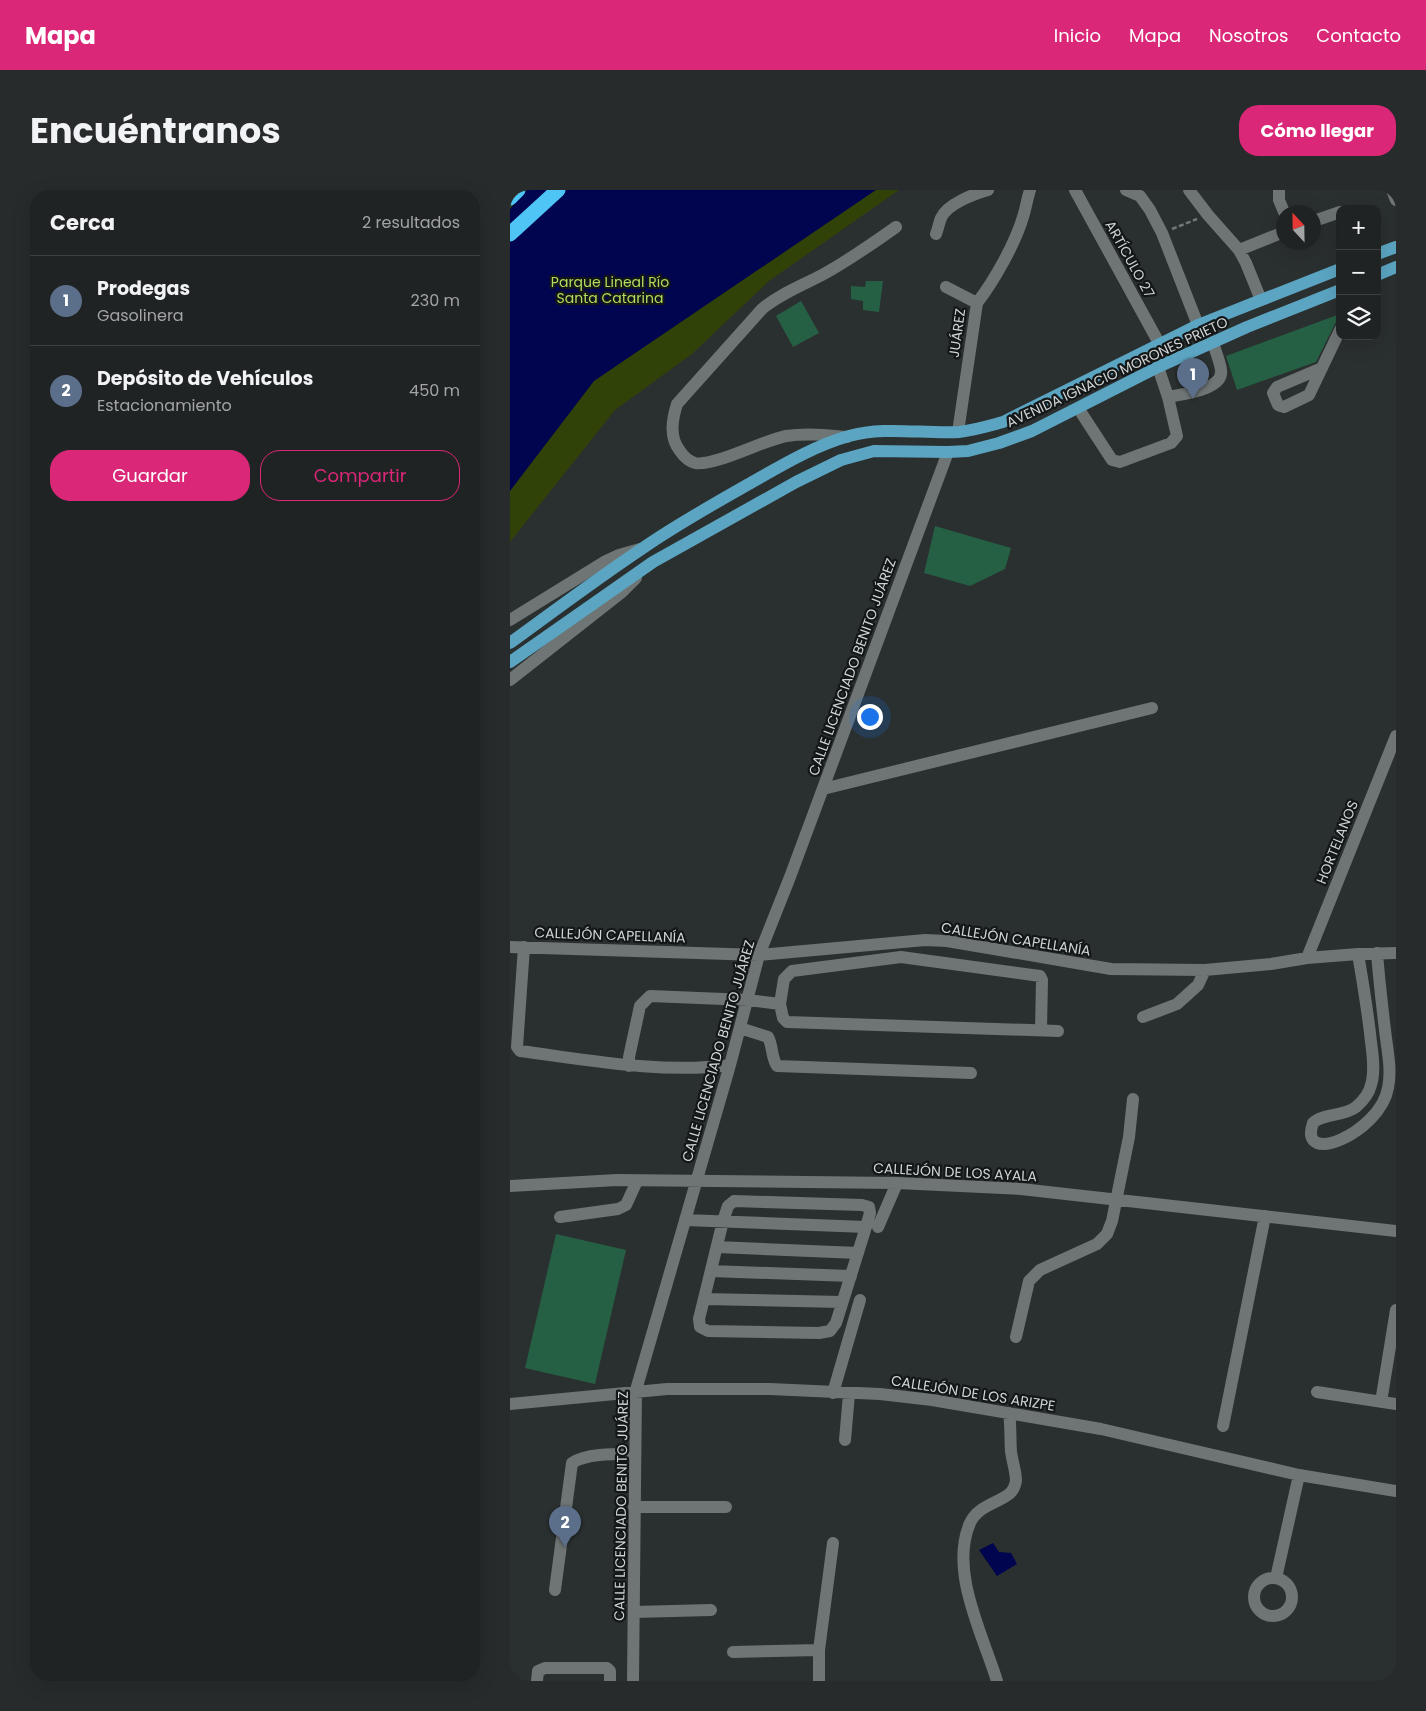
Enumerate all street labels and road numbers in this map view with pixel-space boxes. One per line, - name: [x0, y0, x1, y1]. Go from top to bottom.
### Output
- street label: ARTÍCULO 27: [1100, 217, 1160, 302]
- street label: JUÁREZ: [944, 307, 970, 359]
- street label: AVENIDA IGNACIO MORONES PRIETO: [1003, 312, 1231, 432]
- street label: CALLE LICENCIADO BENITO JUÁREZ: [803, 556, 901, 778]
- street label: HORTELANOS: [1311, 797, 1363, 887]
- street label: CALLEJÓN CAPELLANÍA: [940, 917, 1092, 961]
- street label: CALLEJÓN CAPELLANÍA: [534, 922, 686, 948]
- street label: CALLE LICENCIADO BENITO JUÁREZ: [677, 938, 759, 1164]
- street label: CALLEJÓN DE LOS AYALA: [873, 1158, 1037, 1186]
- street label: CALLEJÓN DE LOS ARIZPE: [890, 1370, 1056, 1416]
- street label: CALLE LICENCIADO BENITO JUÁREZ: [609, 1391, 633, 1621]

